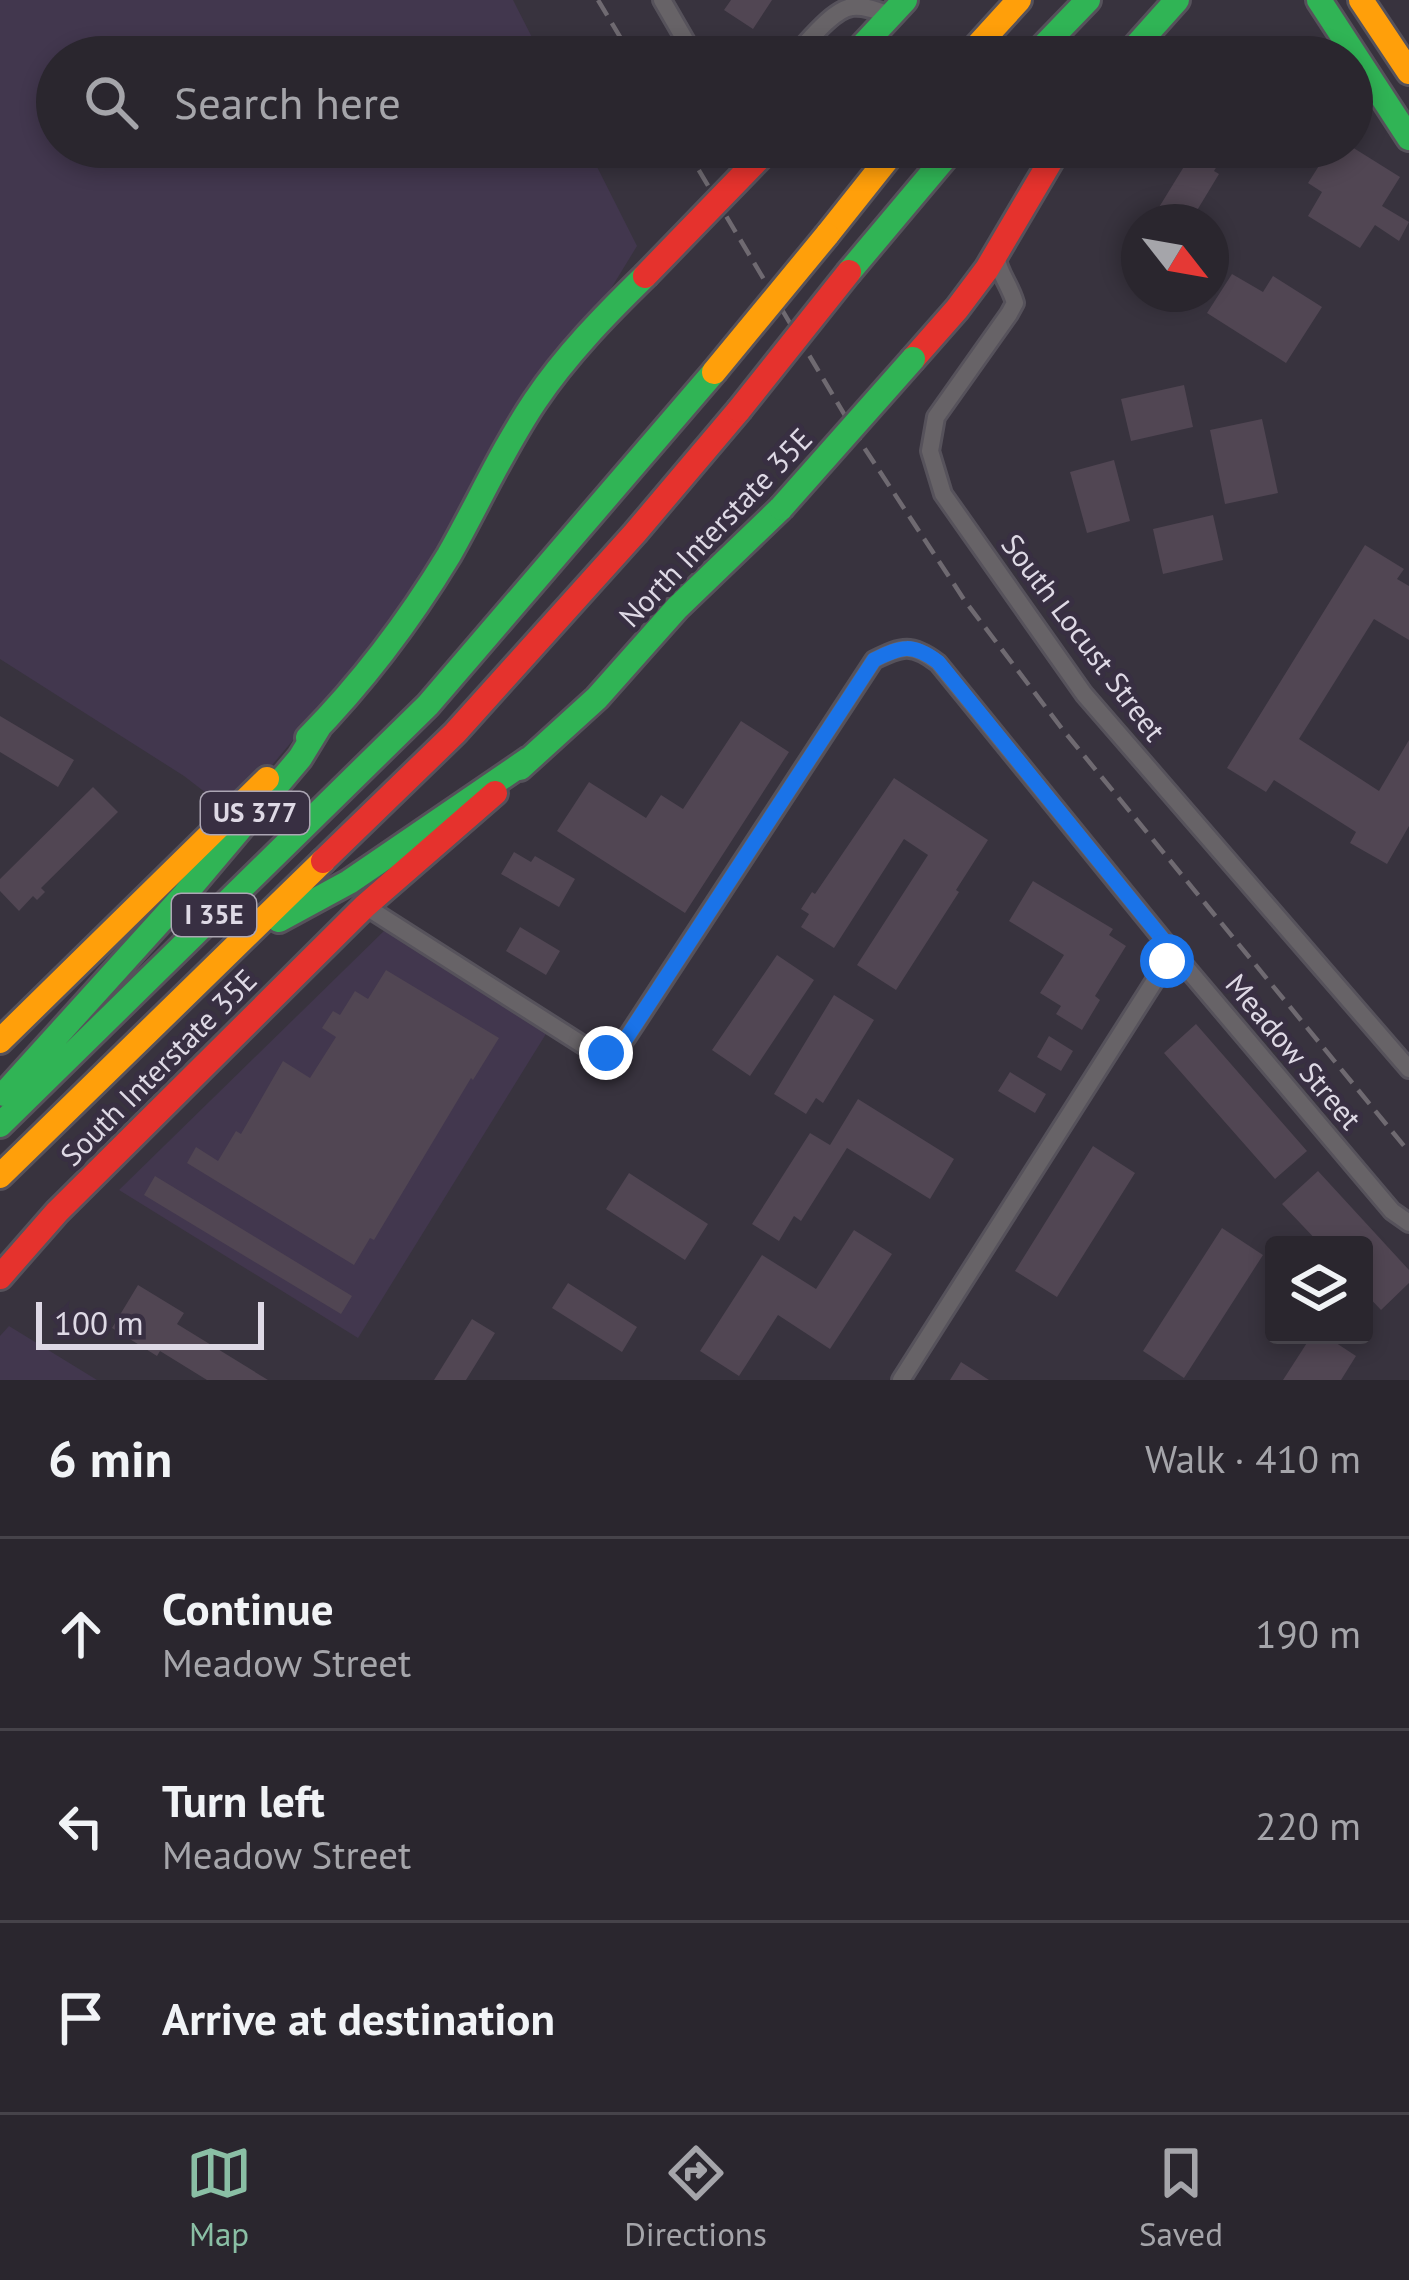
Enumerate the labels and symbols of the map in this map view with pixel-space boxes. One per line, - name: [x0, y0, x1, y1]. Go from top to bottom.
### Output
- north arrow: [1121, 204, 1229, 312]
- street label: North Interstate 35E: [610, 419, 820, 635]
- street label: South Locust Street: [993, 526, 1175, 749]
- road number: US 377: [201, 792, 309, 834]
- road number: I 35E: [172, 894, 256, 936]
- route start: [1140, 934, 1194, 988]
- street label: South Interstate 35E: [51, 960, 265, 1174]
- street label: Meadow Street: [1218, 965, 1371, 1137]
- route end: [579, 1026, 633, 1080]
- scale bar: [36, 1296, 264, 1349]

